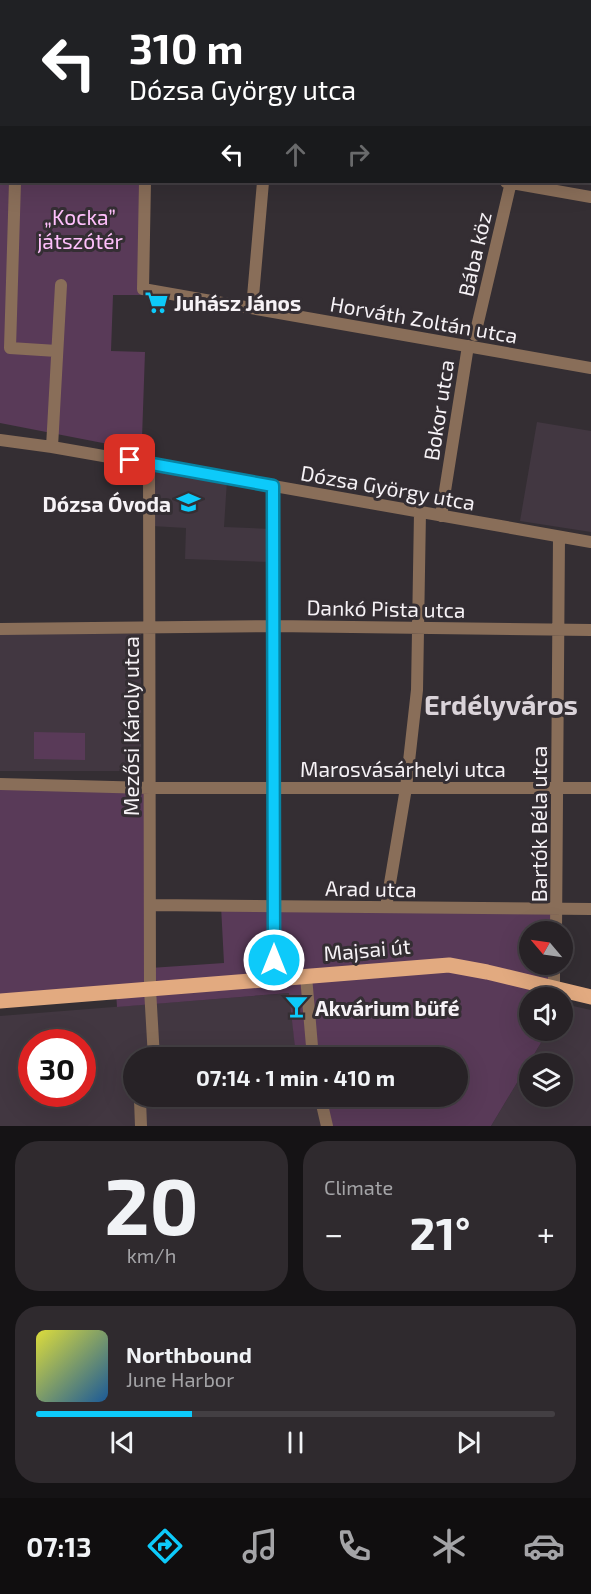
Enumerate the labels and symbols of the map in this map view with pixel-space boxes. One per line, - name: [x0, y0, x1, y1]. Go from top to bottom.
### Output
- park label: „Kocka” játszótér: [37, 204, 123, 254]
- street label: Bába köz: [452, 209, 496, 299]
- supermarket icon: Juhász János: [143, 289, 169, 315]
- place label: Juhász János: [174, 290, 301, 315]
- street label: Horváth Zoltán utca: [328, 290, 520, 348]
- street label: Bokor utca: [418, 358, 458, 462]
- pin: [104, 434, 155, 485]
- street label: Dózsa György utca: [299, 459, 477, 515]
- school or university icon: Dózsa Óvoda: [176, 490, 202, 516]
- place label: Dózsa Óvoda: [43, 491, 171, 516]
- street label: Dankó Pista utca: [306, 594, 466, 622]
- street label: Mezősi Károly utca: [118, 636, 143, 816]
- district label: Erdélyváros: [424, 688, 578, 721]
- street label: Bartók Béla utca: [526, 746, 551, 902]
- street label: Marosvásárhelyi utca: [300, 756, 506, 781]
- street label: Arad utca: [325, 875, 417, 901]
- north arrow: [519, 921, 573, 975]
- position arrow: [242, 928, 306, 992]
- street label: Majsai út: [322, 933, 412, 966]
- bar icon: Akvárium büfé: [284, 994, 310, 1020]
- place label: Akvárium büfé: [315, 995, 460, 1020]
- speed limit sign: 30: [18, 1029, 96, 1107]

